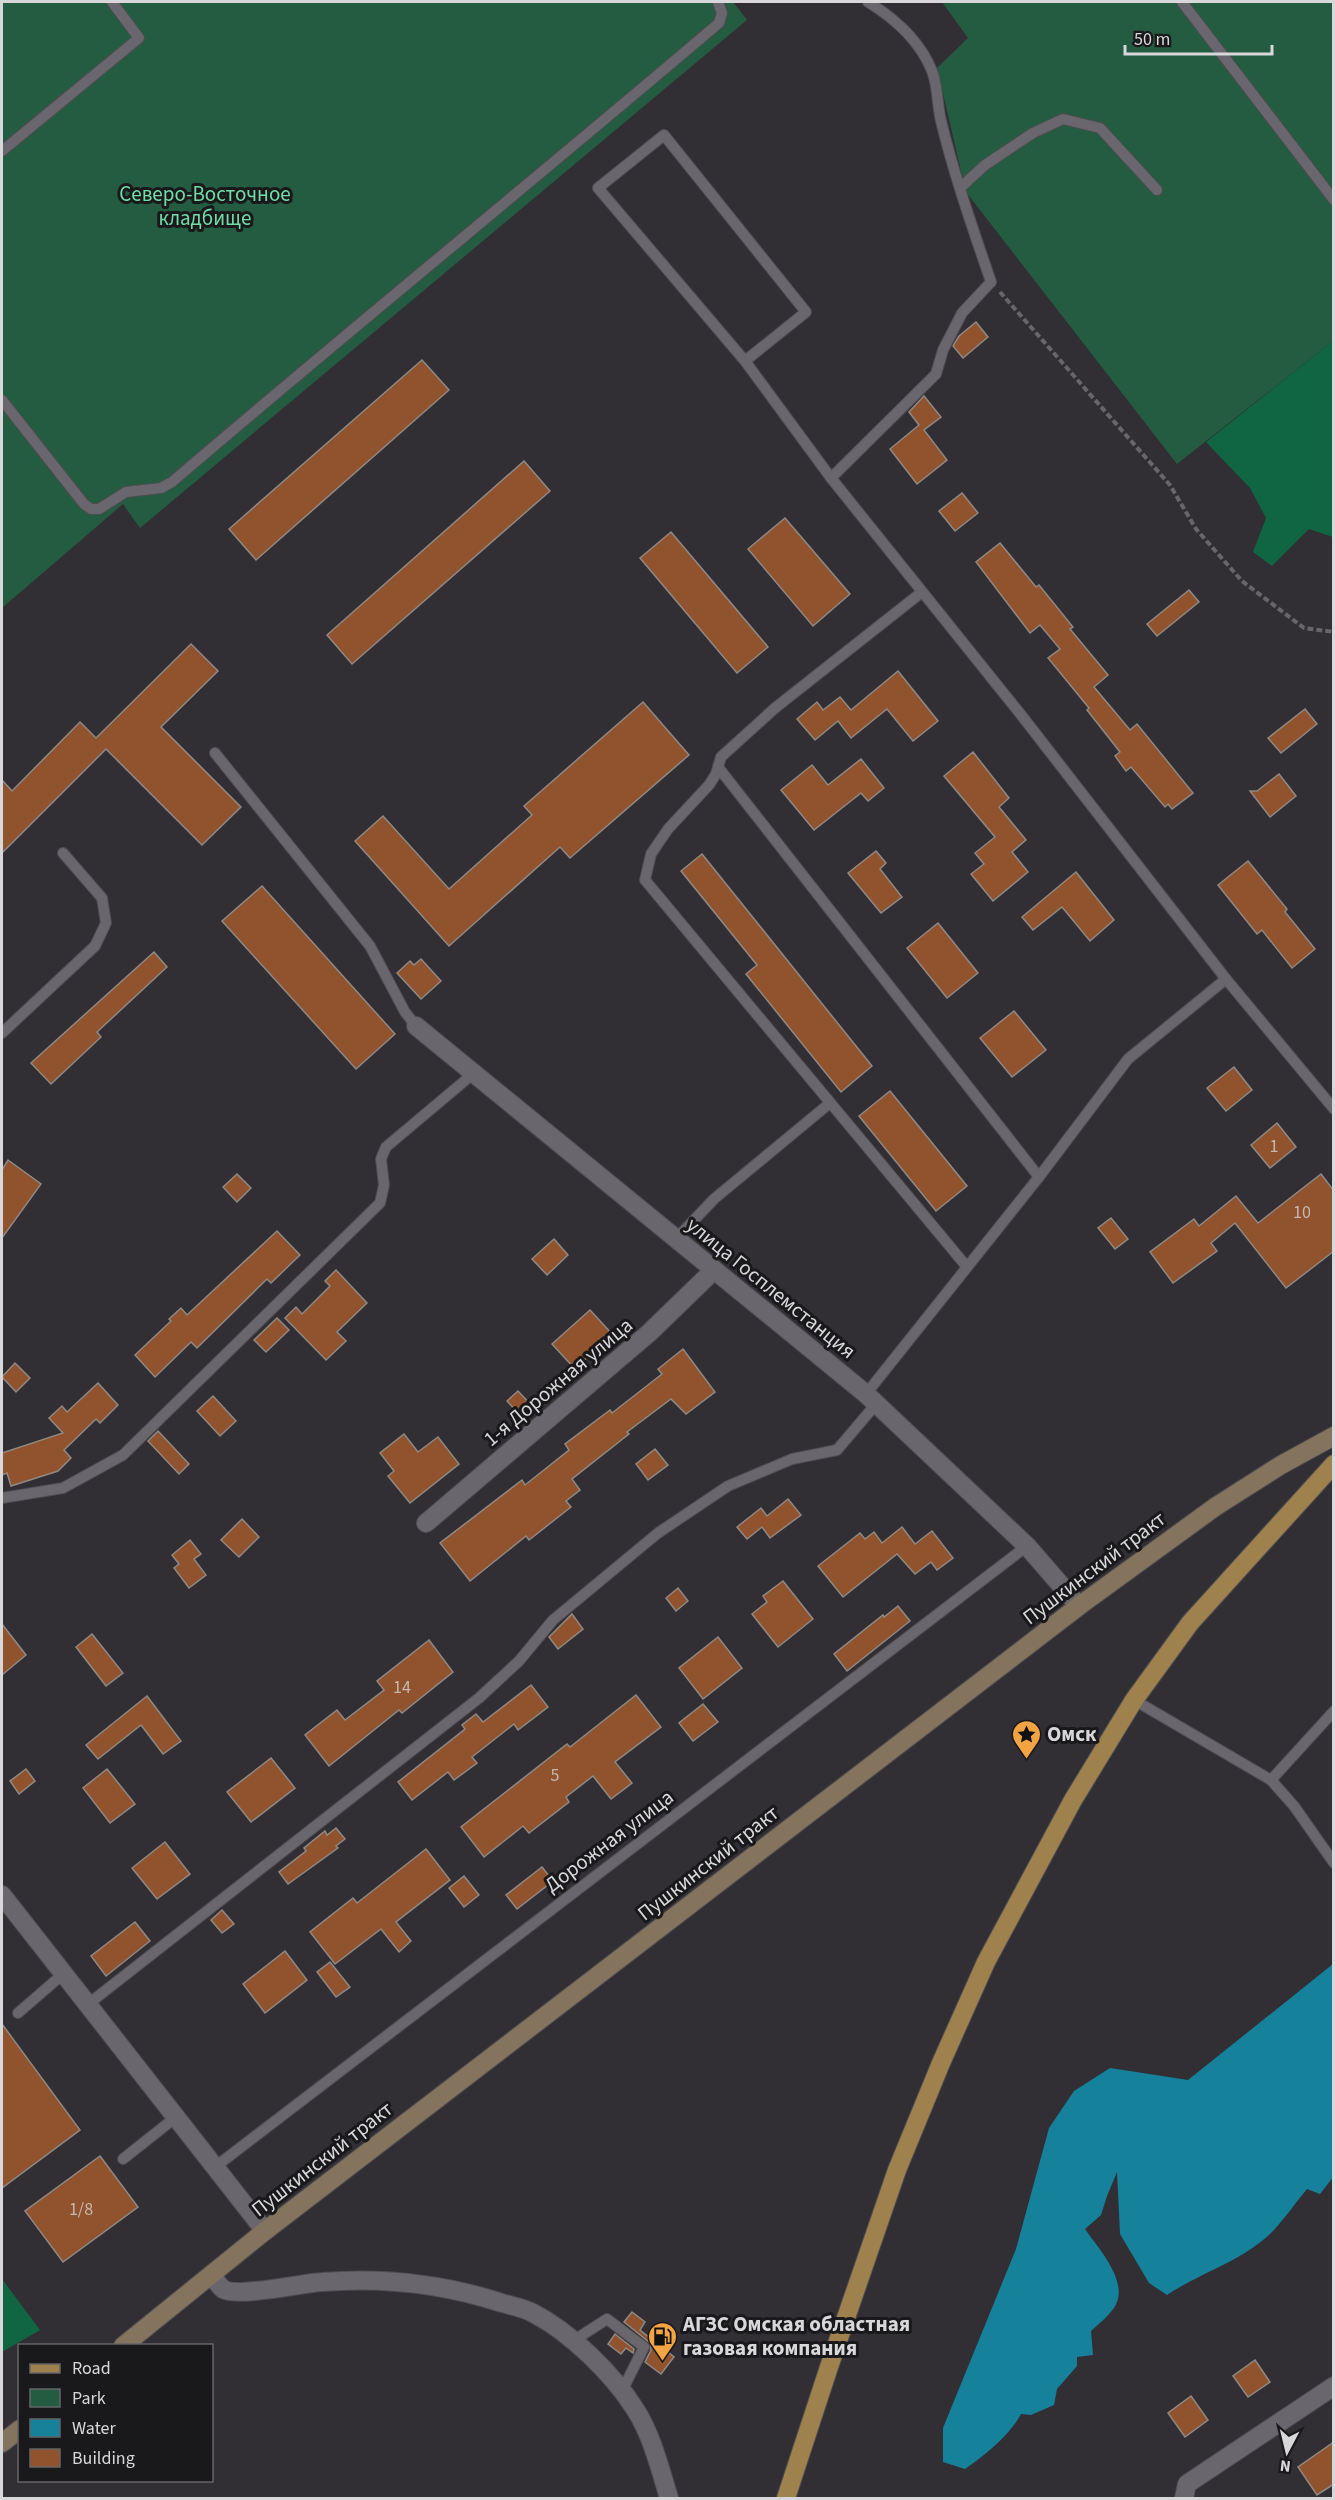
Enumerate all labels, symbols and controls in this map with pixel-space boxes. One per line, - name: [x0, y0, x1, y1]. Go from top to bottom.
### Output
- scale bar: [1125, 18, 1272, 56]
- text: 50 m: [1134, 27, 1170, 52]
- park label: Северо-Восточное кладбище: [119, 179, 291, 233]
- house number: 1: [1270, 1134, 1278, 1159]
- house number: 10: [1293, 1200, 1311, 1225]
- street label: улица Госплемстанция: [680, 1210, 862, 1366]
- street label: 1-я Дорожная улица: [477, 1311, 639, 1453]
- street label: Пушкинский тракт: [1016, 1504, 1172, 1632]
- house number: 14: [393, 1675, 411, 1700]
- place icon: Омск: [1010, 1718, 1042, 1760]
- place label: Омск: [1047, 1719, 1097, 1749]
- house number: 5: [551, 1763, 560, 1788]
- street label: Дорожная улица: [538, 1782, 680, 1900]
- street label: Пушкинский тракт: [631, 1798, 785, 1928]
- street label: Пушкинский тракт: [245, 2094, 399, 2224]
- house number: 1/8: [69, 2197, 93, 2222]
- place label: АГЗС Омская областная газовая компания: [682, 2309, 910, 2363]
- fuel station icon: АГЗС Омская областная газовая компания: [646, 2320, 678, 2362]
- legend: [18, 2344, 213, 2482]
- text: Road: [72, 2356, 111, 2381]
- text: Park: [72, 2386, 106, 2411]
- text: Water: [72, 2416, 116, 2441]
- north arrow: [1257, 2422, 1317, 2482]
- text: Building: [72, 2446, 135, 2471]
- text: N: [1279, 2454, 1292, 2477]

